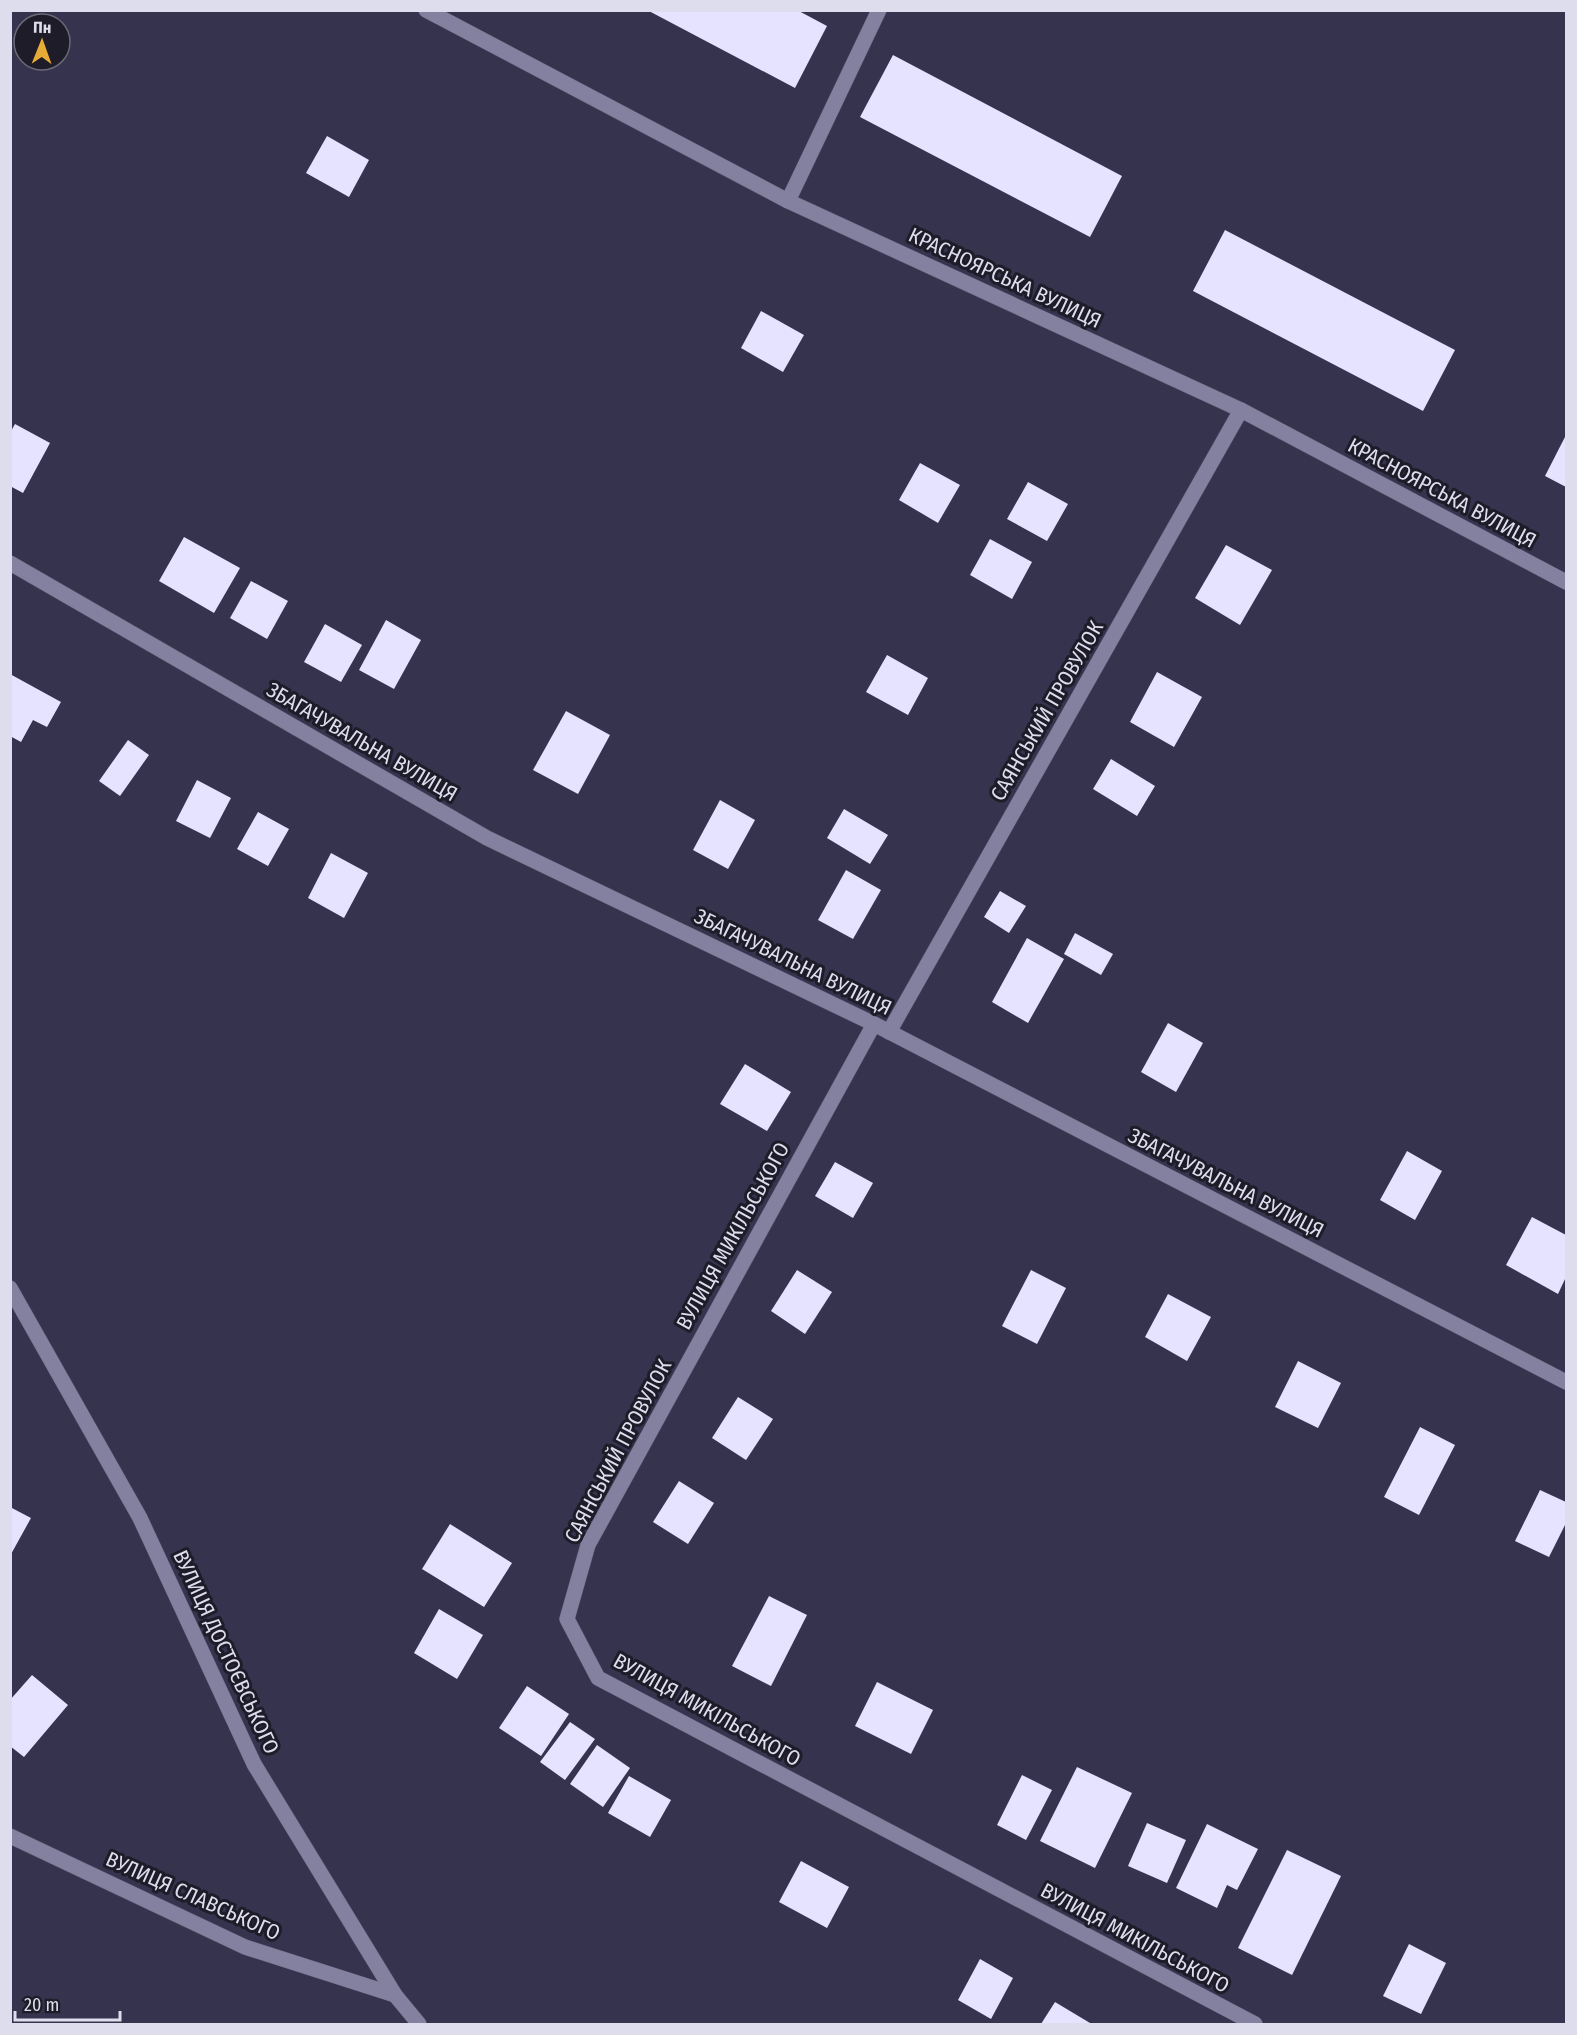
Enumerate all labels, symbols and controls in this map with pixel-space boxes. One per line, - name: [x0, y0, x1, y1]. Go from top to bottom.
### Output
- north arrow: [12, 12, 72, 72]
- text: Пн: [33, 18, 51, 37]
- street label: КРАСНОЯРСЬКА ВУЛИЦЯ: [904, 222, 1106, 334]
- street label: КРАСНОЯРСЬКА ВУЛИЦЯ: [1343, 432, 1541, 554]
- street label: САЯНСЬКИЙ ПРОВУЛОК: [985, 616, 1110, 806]
- street label: ЗБАГАЧУВАЛЬНА ВУЛИЦЯ: [262, 677, 462, 807]
- street label: ЗБАГАЧУВАЛЬНА ВУЛИЦЯ: [690, 903, 896, 1021]
- street label: ЗБАГАЧУВАЛЬНА ВУЛИЦЯ: [1124, 1122, 1328, 1244]
- street label: ВУЛИЦЯ МИКІЛЬСЬКОГО: [671, 1138, 795, 1334]
- street label: САЯНСЬКИЙ ПРОВУЛОК: [559, 1354, 678, 1547]
- street label: ВУЛИЦЯ ДОСТОЄВСЬКОГО: [167, 1546, 285, 1758]
- street label: ВУЛИЦЯ МИКІЛЬСЬКОГО: [609, 1648, 805, 1772]
- street label: ВУЛИЦЯ СЛАВСЬКОГО: [102, 1846, 284, 1946]
- street label: ВУЛИЦЯ МИКІЛЬСЬКОГО: [1036, 1877, 1234, 1999]
- scale bar: [15, 1984, 120, 2022]
- text: 20 m: [24, 1994, 59, 2016]

